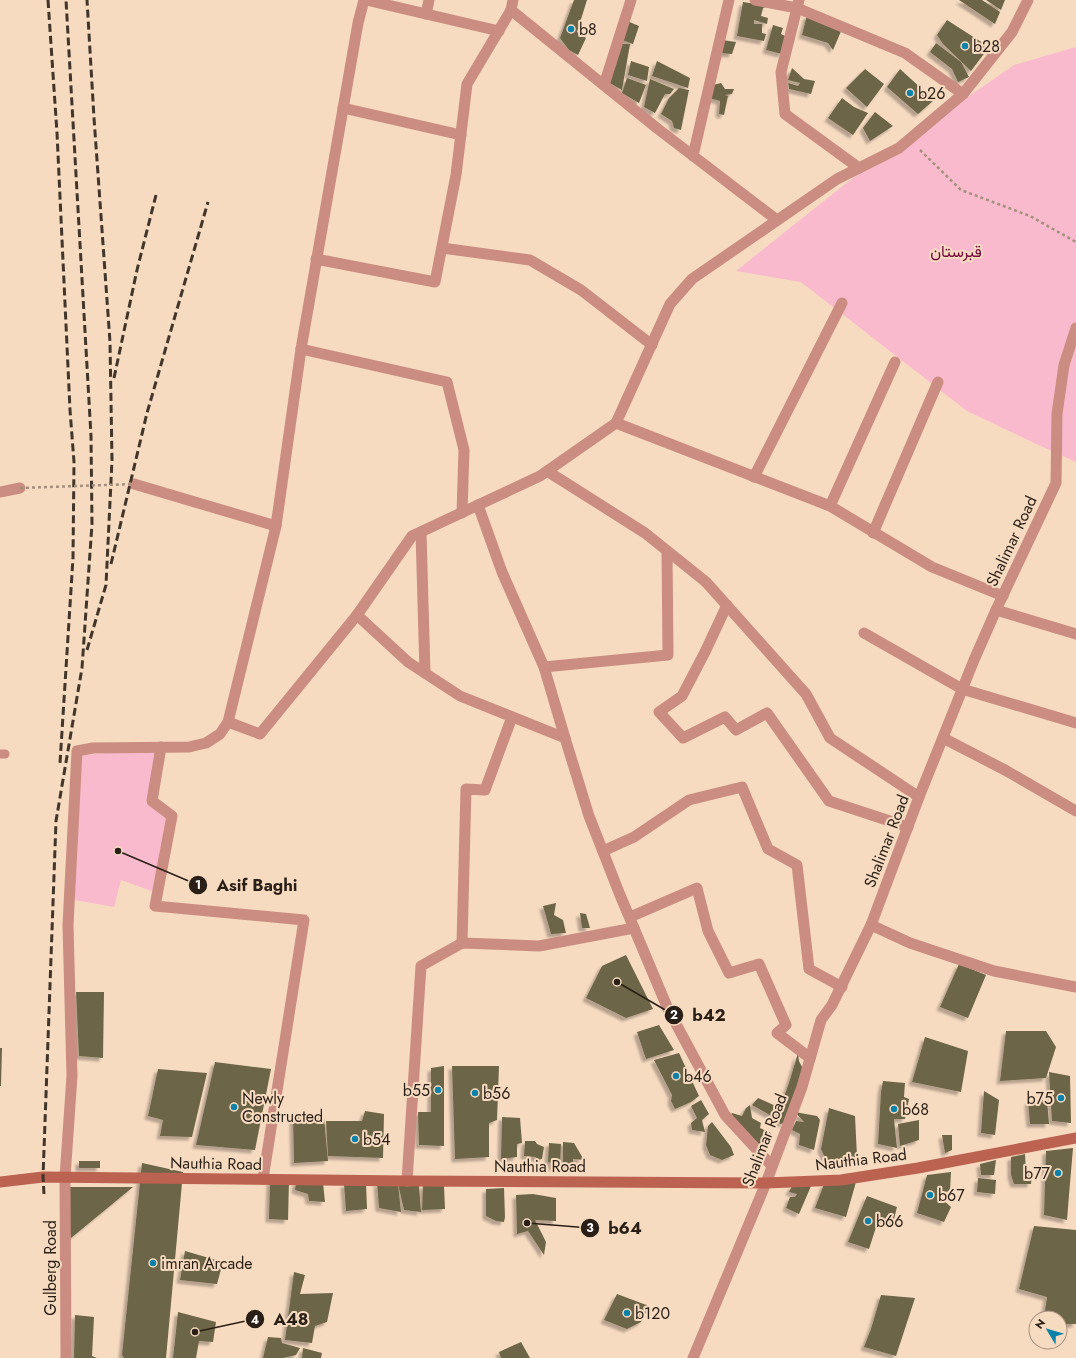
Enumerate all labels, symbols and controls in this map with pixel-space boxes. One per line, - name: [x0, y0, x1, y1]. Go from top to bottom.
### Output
- place label: b8: [579, 18, 597, 41]
- marker: b8: [566, 24, 576, 34]
- place label: b28: [973, 35, 1000, 58]
- marker: b28: [960, 41, 970, 51]
- place label: b26: [918, 82, 945, 105]
- marker: b26: [905, 88, 915, 98]
- park label: قبرستان: [930, 240, 982, 263]
- street label: Shalimar Road: [980, 492, 1043, 590]
- street label: Shalimar Road: [858, 791, 915, 891]
- callout: Asif Baghi: [188, 871, 305, 900]
- text: Asif Baghi: [215, 873, 298, 897]
- text: 1: [195, 876, 201, 894]
- callout: b42: [664, 1001, 733, 1030]
- text: b42: [692, 1003, 726, 1027]
- text: 2: [670, 1006, 678, 1024]
- place label: b46: [684, 1065, 712, 1088]
- marker: b46: [671, 1071, 681, 1081]
- place label: b55: [403, 1079, 430, 1102]
- place label: b56: [483, 1082, 510, 1105]
- marker: b55: [433, 1085, 443, 1095]
- place label: Newly Constructed: [242, 1087, 323, 1128]
- place label: b75: [1026, 1087, 1053, 1110]
- marker: b56: [470, 1088, 480, 1098]
- street label: Shalimar Road: [736, 1090, 793, 1190]
- marker: b75: [1056, 1093, 1066, 1103]
- place label: b68: [902, 1098, 929, 1121]
- marker: Newly Constructed: [229, 1102, 239, 1112]
- marker: b68: [889, 1104, 899, 1114]
- place label: b54: [363, 1128, 390, 1151]
- marker: b54: [350, 1134, 360, 1144]
- street label: Nauthia Road: [814, 1142, 908, 1177]
- street label: Nauthia Road: [170, 1151, 262, 1176]
- street label: Nauthia Road: [494, 1155, 586, 1178]
- place label: b77: [1024, 1162, 1051, 1185]
- marker: b77: [1053, 1168, 1063, 1178]
- place label: b67: [938, 1184, 965, 1207]
- marker: b67: [925, 1190, 935, 1200]
- place label: b66: [876, 1210, 904, 1233]
- callout: b64: [580, 1213, 650, 1242]
- text: b64: [608, 1216, 642, 1240]
- marker: b66: [863, 1216, 873, 1226]
- text: 3: [586, 1219, 594, 1237]
- street label: Gulberg Road: [39, 1220, 62, 1316]
- place label: imran Arcade: [161, 1252, 253, 1275]
- marker: imran Arcade: [148, 1258, 158, 1268]
- place label: b120: [635, 1302, 670, 1325]
- callout: A48: [245, 1305, 316, 1334]
- text: A48: [272, 1307, 309, 1331]
- marker: b120: [622, 1308, 632, 1318]
- north arrow: [1028, 1310, 1068, 1350]
- text: 4: [251, 1311, 259, 1329]
- text: N: [1031, 1315, 1049, 1332]

